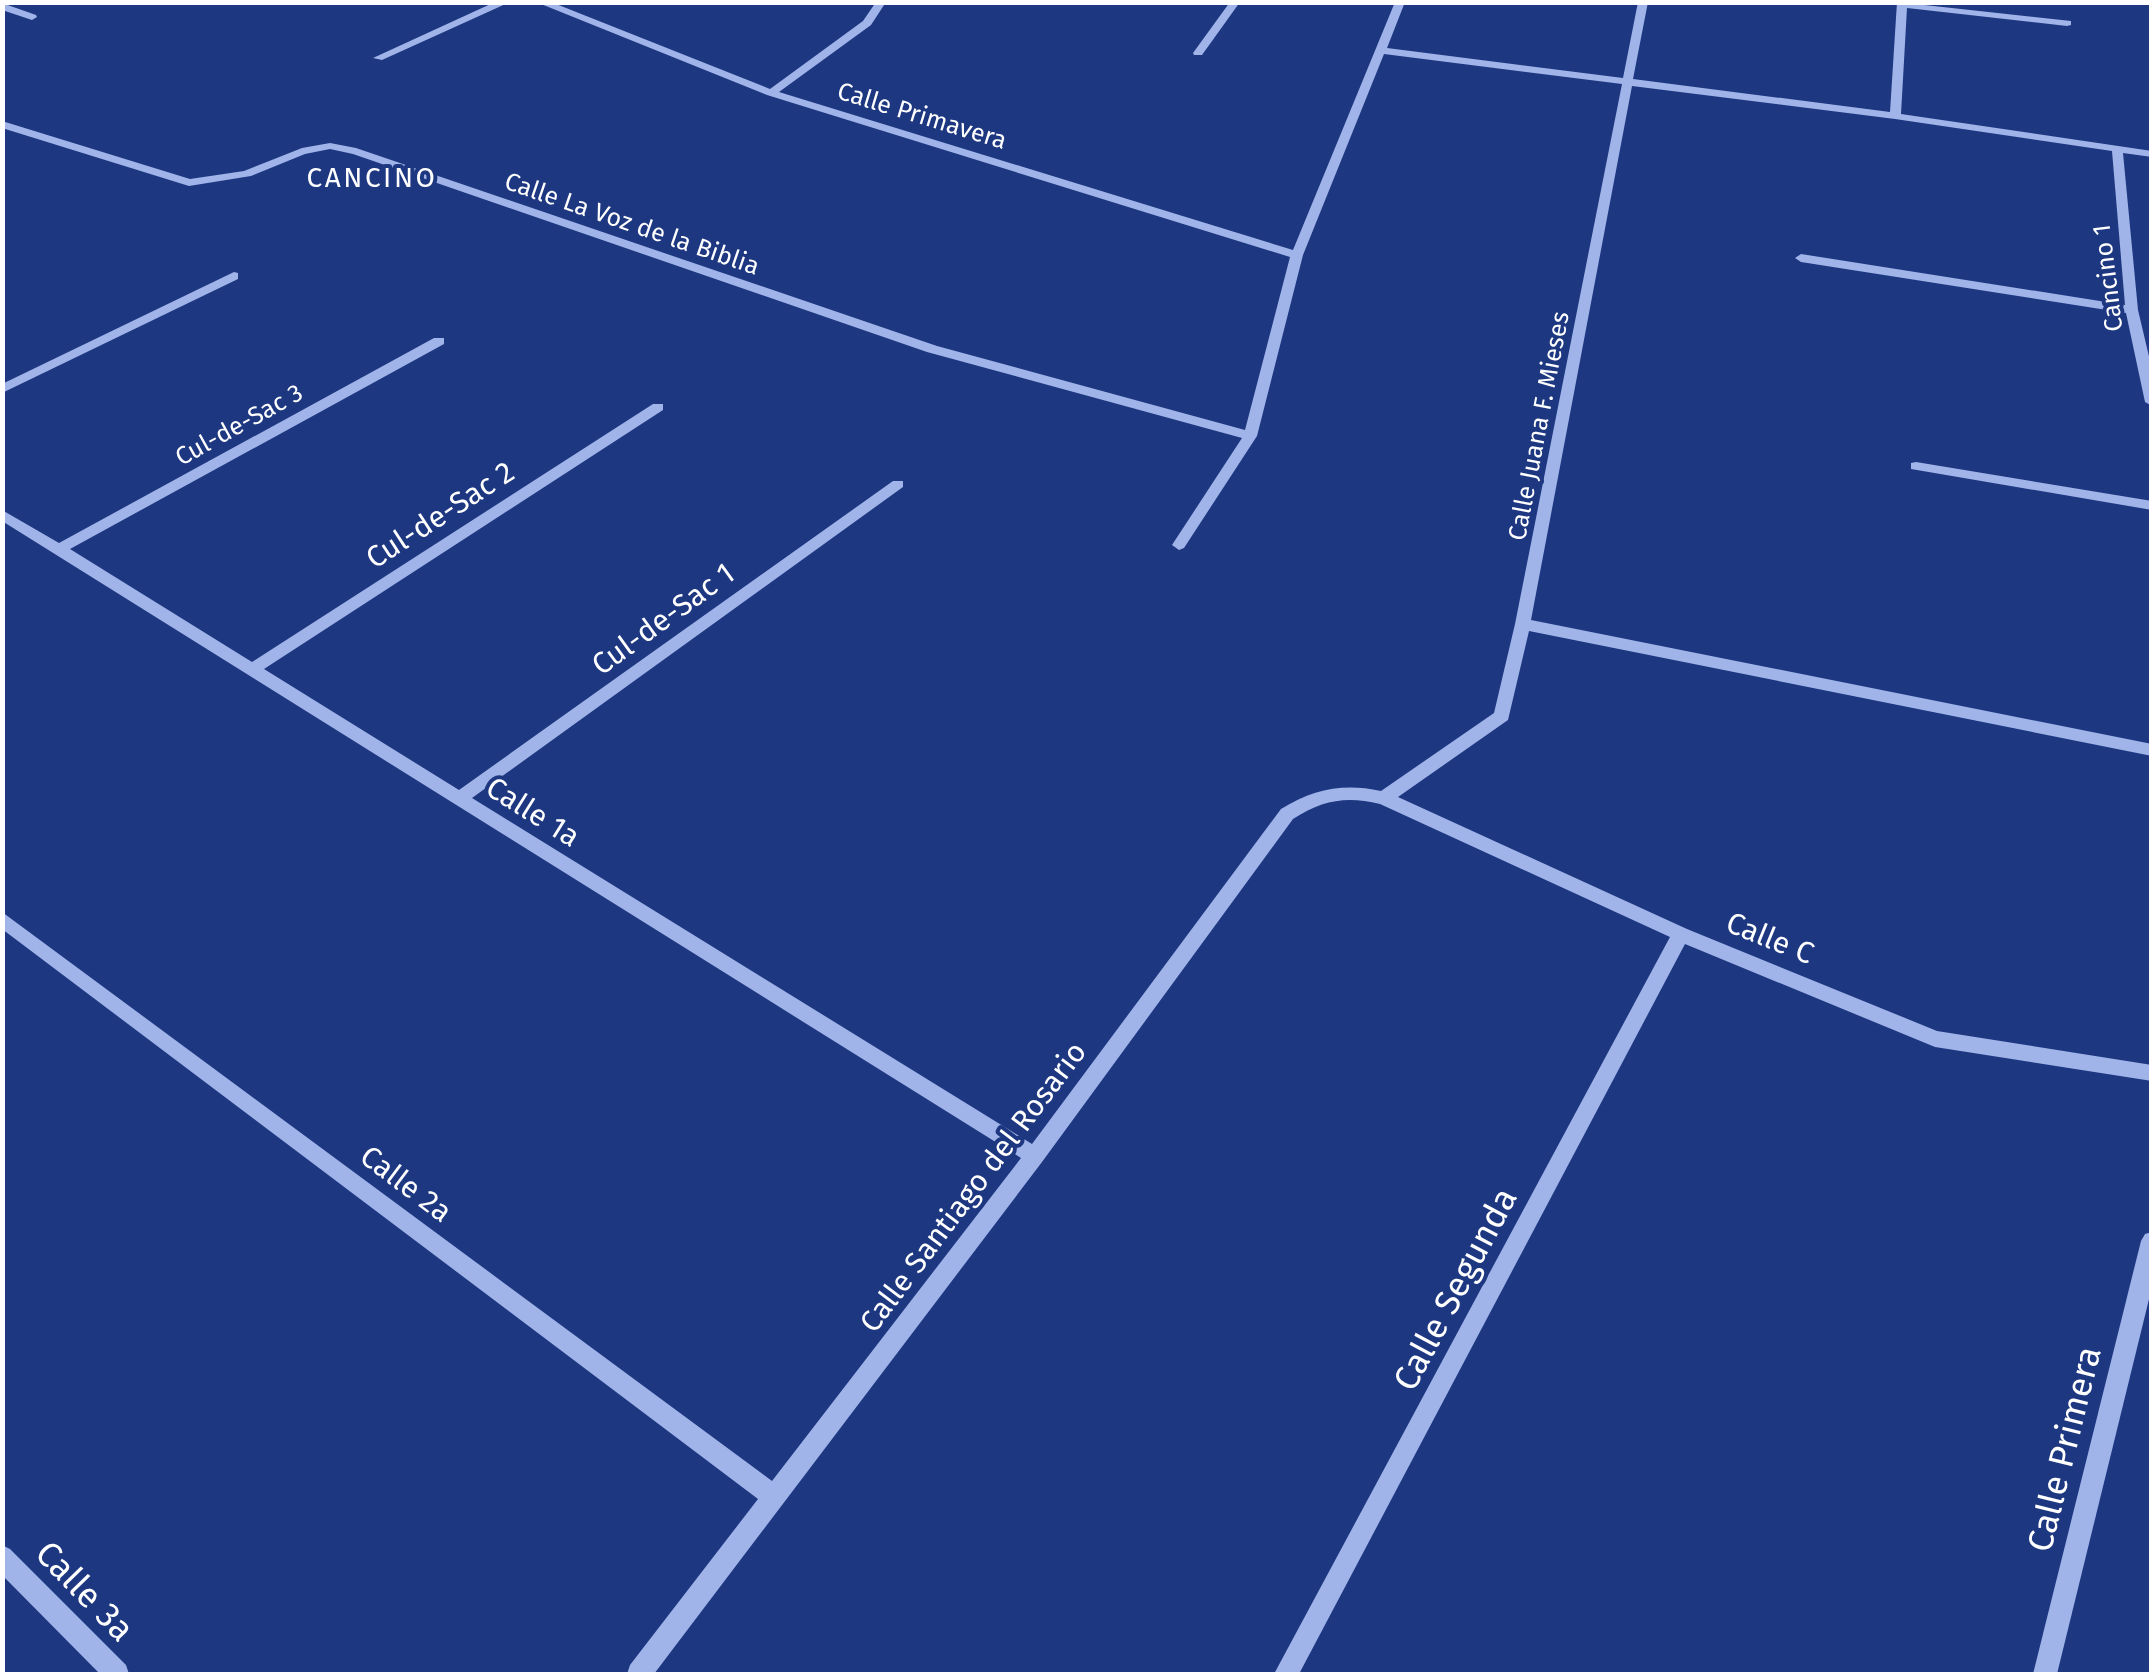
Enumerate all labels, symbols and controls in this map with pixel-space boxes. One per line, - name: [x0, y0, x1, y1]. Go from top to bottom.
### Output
- street label: Calle Primavera: [834, 76, 1010, 156]
- district label: CANCINO: [307, 161, 437, 194]
- street label: Calle La Voz de la Biblia: [501, 166, 763, 282]
- street label: Cancino 1: [2087, 223, 2129, 333]
- street label: Calle Juana F. Mieses: [1502, 309, 1576, 543]
- street label: Cul-de-Sac 3: [170, 378, 308, 472]
- street label: Cul-de-Sac 2: [359, 454, 521, 576]
- street label: Cul-de-Sac 1: [585, 555, 741, 683]
- street label: Calle 1a: [480, 769, 586, 855]
- street label: Calle C: [1721, 904, 1819, 972]
- street label: Calle Santiago del Rosario: [852, 1035, 1094, 1339]
- street label: Calle 2a: [353, 1138, 459, 1230]
- street label: Calle Segunda: [1384, 1180, 1526, 1398]
- street label: Calle Primera: [2018, 1342, 2110, 1556]
- street label: Calle 3a: [27, 1532, 143, 1650]

